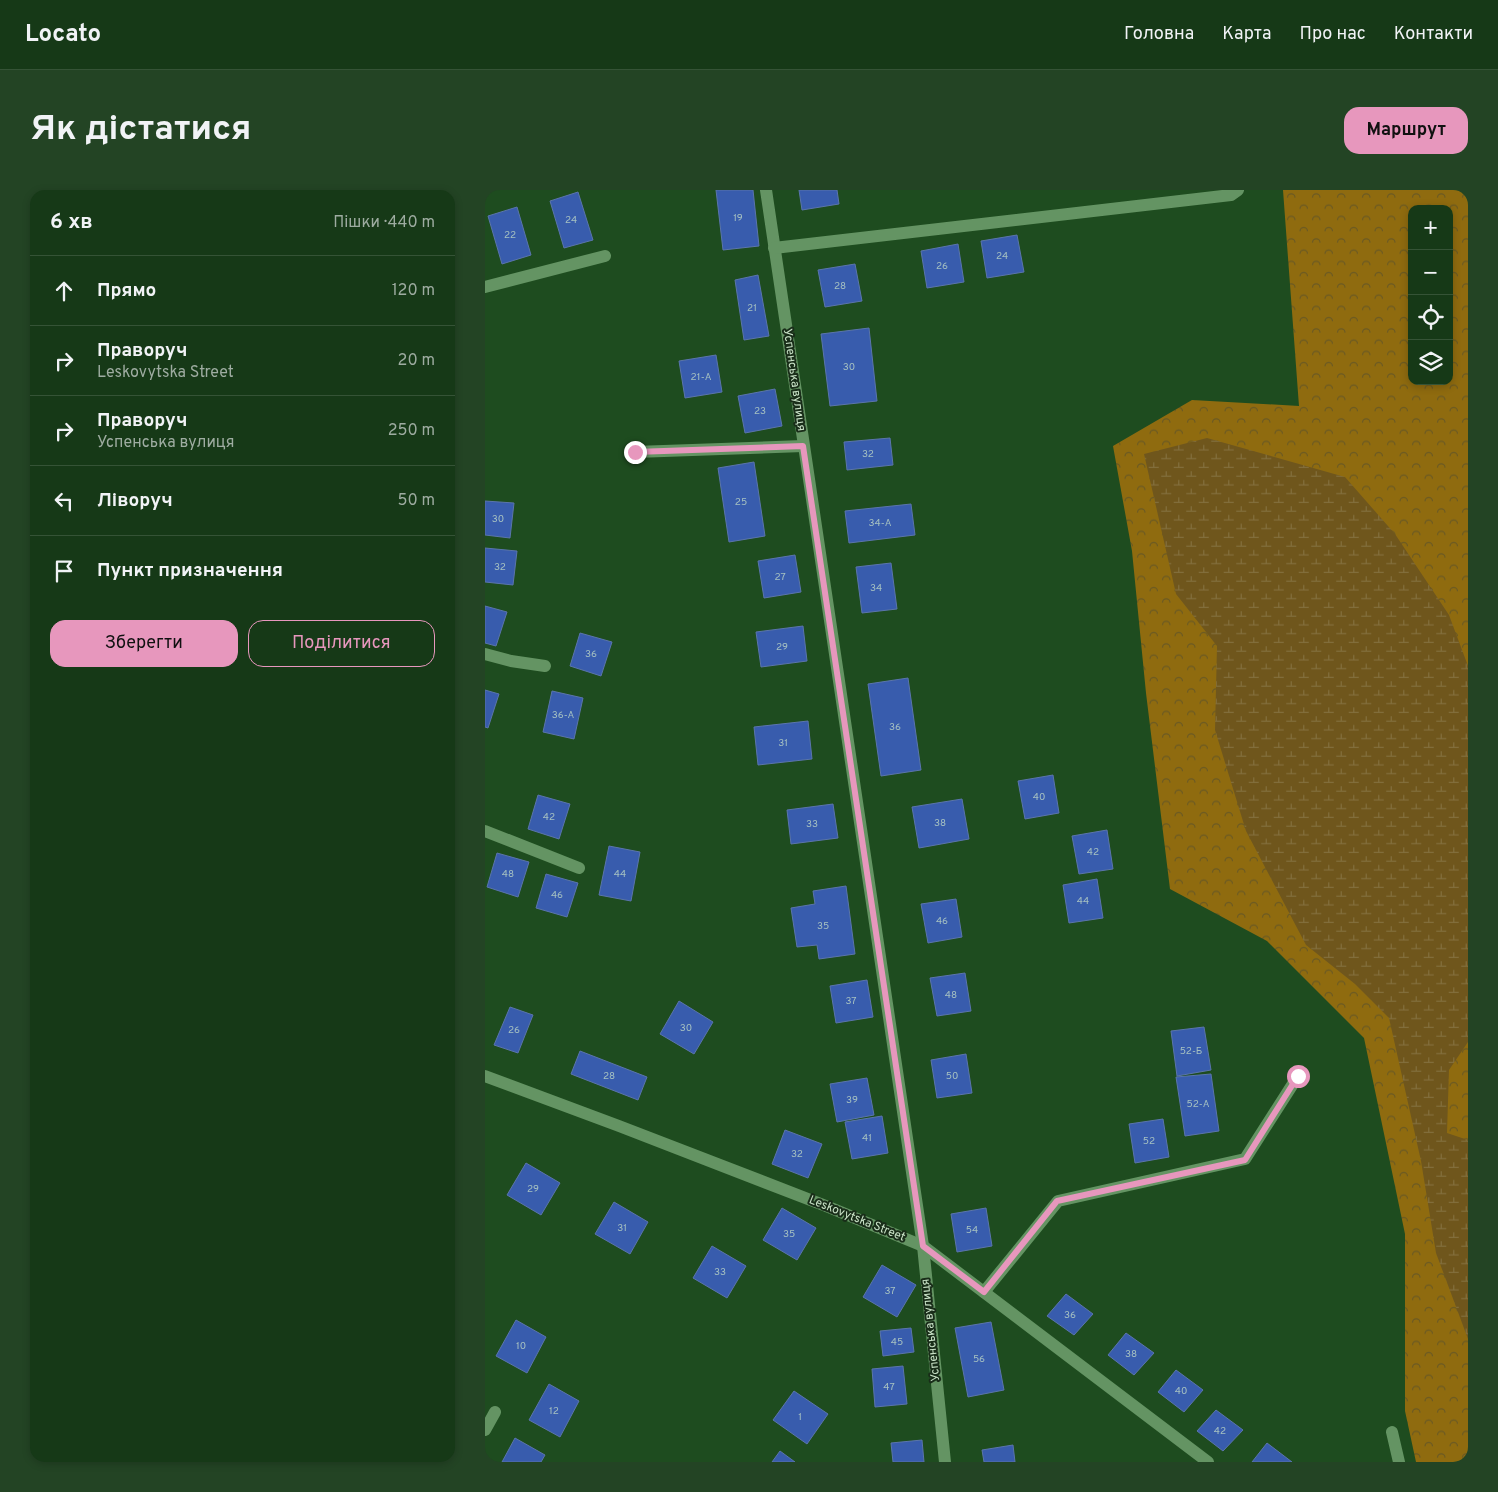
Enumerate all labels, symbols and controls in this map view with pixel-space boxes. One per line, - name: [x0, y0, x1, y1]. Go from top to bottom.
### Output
- text: Locato: [25, 20, 101, 50]
- text: Головна: [1124, 23, 1194, 46]
- text: Карта: [1222, 23, 1272, 46]
- text: Про нас: [1300, 23, 1366, 46]
- text: Контакти: [1394, 23, 1473, 46]
- button: Маршрут: [1344, 107, 1468, 154]
- text: Як дістатися: [30, 108, 251, 152]
- map controls: [1408, 205, 1453, 385]
- button: +: [1408, 205, 1453, 250]
- text: 6 хв: [50, 209, 93, 236]
- house number: 19: [733, 212, 743, 225]
- text: Пішки · 440 m: [333, 213, 435, 233]
- house number: 24: [565, 214, 577, 227]
- house number: 22: [504, 229, 516, 242]
- house number: 24: [996, 250, 1008, 263]
- button: −: [1408, 250, 1453, 295]
- house number: 26: [936, 260, 948, 273]
- icon: ahead: [50, 277, 78, 305]
- text: Прямо: [97, 279, 156, 303]
- house number: 28: [834, 280, 846, 293]
- text: 120 m: [392, 281, 435, 301]
- button: locate: [1408, 295, 1453, 340]
- house number: 21: [747, 302, 757, 315]
- street label: Успенська вулиця: [779, 328, 809, 432]
- text: Праворуч: [97, 339, 188, 363]
- button: layers: [1408, 340, 1453, 385]
- icon: right: [50, 347, 78, 375]
- text: 20 m: [398, 351, 435, 371]
- house number: 30: [843, 361, 855, 374]
- text: Leskovytska Street: [97, 363, 234, 383]
- house number: 21-А: [691, 371, 712, 384]
- house number: 23: [754, 405, 766, 418]
- text: Праворуч: [97, 409, 188, 433]
- icon: right: [50, 417, 78, 445]
- text: 250 m: [388, 421, 435, 441]
- text: Успенська вулиця: [97, 433, 235, 453]
- route end: [624, 441, 647, 464]
- house number: 32: [862, 448, 874, 461]
- icon: left: [50, 487, 78, 515]
- text: Ліворуч: [97, 489, 173, 513]
- text: 50 m: [398, 491, 435, 511]
- house number: 25: [735, 496, 747, 509]
- house number: 30: [492, 513, 504, 526]
- house number: 34-А: [869, 517, 892, 530]
- icon: arrive: [50, 557, 78, 585]
- text: Пункт призначення: [97, 559, 283, 583]
- house number: 32: [494, 561, 506, 574]
- house number: 27: [774, 571, 786, 584]
- house number: 34: [870, 582, 882, 595]
- button: Зберегти: [50, 620, 238, 667]
- button: Поділитися: [248, 620, 435, 667]
- house number: 29: [776, 641, 788, 654]
- house number: 36: [585, 648, 597, 661]
- house number: 36-А: [552, 709, 575, 722]
- house number: 36: [889, 721, 901, 734]
- house number: 31: [778, 737, 788, 750]
- house number: 40: [1033, 791, 1045, 804]
- house number: 42: [543, 811, 555, 824]
- house number: 38: [934, 817, 946, 830]
- house number: 33: [806, 818, 818, 831]
- house number: 42: [1087, 846, 1099, 859]
- house number: 48: [502, 868, 514, 881]
- house number: 44: [614, 868, 626, 881]
- house number: 46: [551, 889, 563, 902]
- house number: 44: [1077, 895, 1089, 908]
- house number: 46: [936, 915, 948, 928]
- house number: 35: [817, 920, 829, 933]
- house number: 48: [945, 989, 957, 1002]
- house number: 37: [845, 995, 857, 1008]
- house number: 30: [680, 1022, 692, 1035]
- house number: 26: [508, 1024, 520, 1037]
- house number: 52-Б: [1180, 1045, 1202, 1058]
- route start: [1287, 1065, 1310, 1088]
- house number: 28: [603, 1070, 615, 1083]
- house number: 50: [946, 1070, 958, 1083]
- house number: 39: [846, 1094, 858, 1107]
- house number: 52-А: [1187, 1098, 1210, 1111]
- house number: 41: [862, 1132, 872, 1145]
- house number: 52: [1143, 1135, 1155, 1148]
- house number: 32: [791, 1148, 803, 1161]
- house number: 29: [527, 1183, 539, 1196]
- street label: Leskovytska Street: [806, 1192, 908, 1246]
- house number: 31: [617, 1222, 627, 1235]
- house number: 54: [966, 1224, 978, 1237]
- house number: 35: [783, 1228, 795, 1241]
- house number: 33: [714, 1266, 726, 1279]
- street label: Успенська вулиця: [918, 1278, 944, 1382]
- house number: 37: [884, 1285, 896, 1298]
- house number: 36: [1064, 1309, 1076, 1322]
- house number: 45: [891, 1336, 903, 1349]
- house number: 10: [516, 1340, 526, 1353]
- house number: 38: [1125, 1348, 1137, 1361]
- house number: 56: [973, 1353, 985, 1366]
- house number: 47: [883, 1381, 895, 1394]
- house number: 40: [1175, 1385, 1187, 1398]
- house number: 12: [549, 1405, 559, 1418]
- house number: 1: [798, 1411, 802, 1424]
- house number: 42: [1214, 1425, 1226, 1438]

